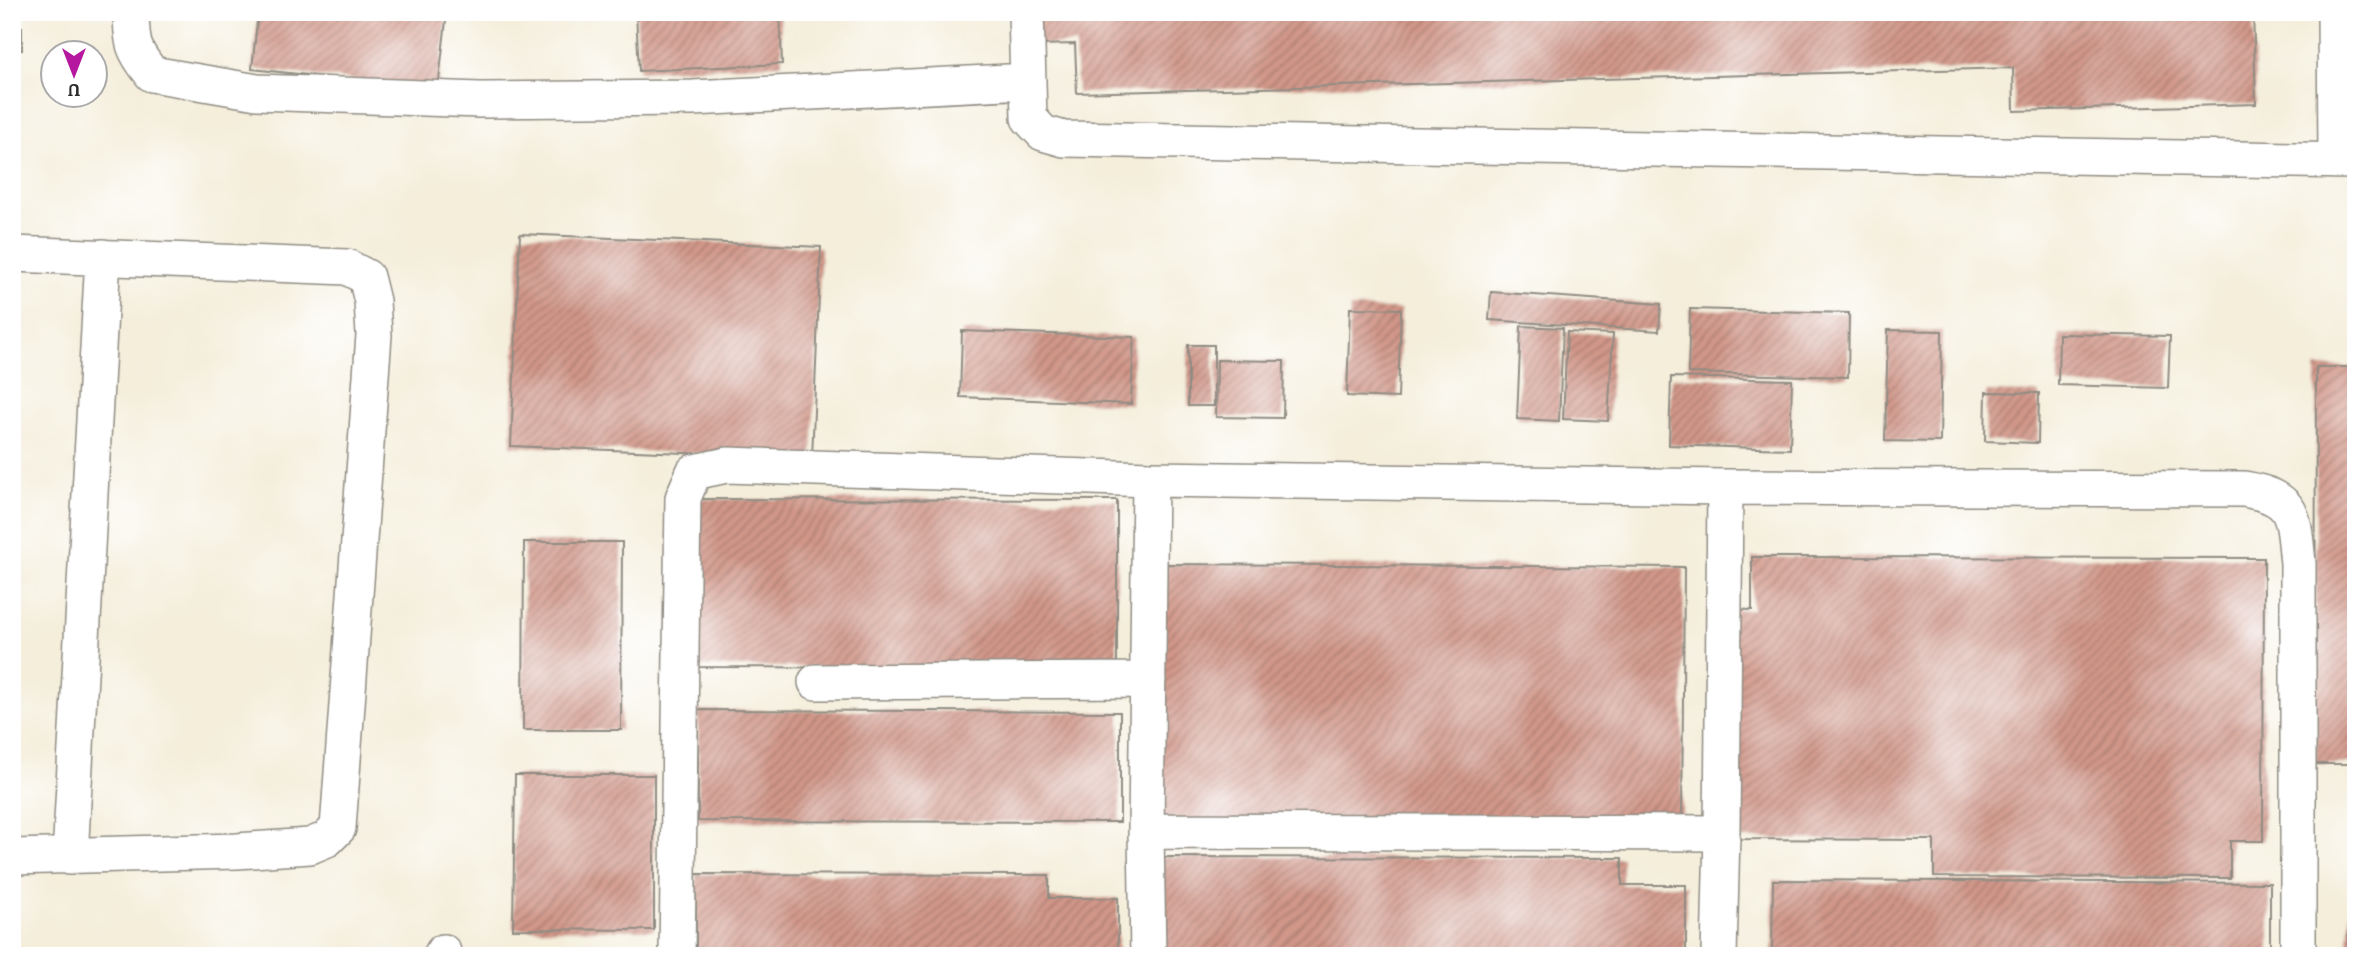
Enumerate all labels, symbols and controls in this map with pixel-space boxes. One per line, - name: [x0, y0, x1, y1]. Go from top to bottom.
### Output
- north arrow: [38, 38, 108, 108]
- text: U: [67, 77, 80, 103]

